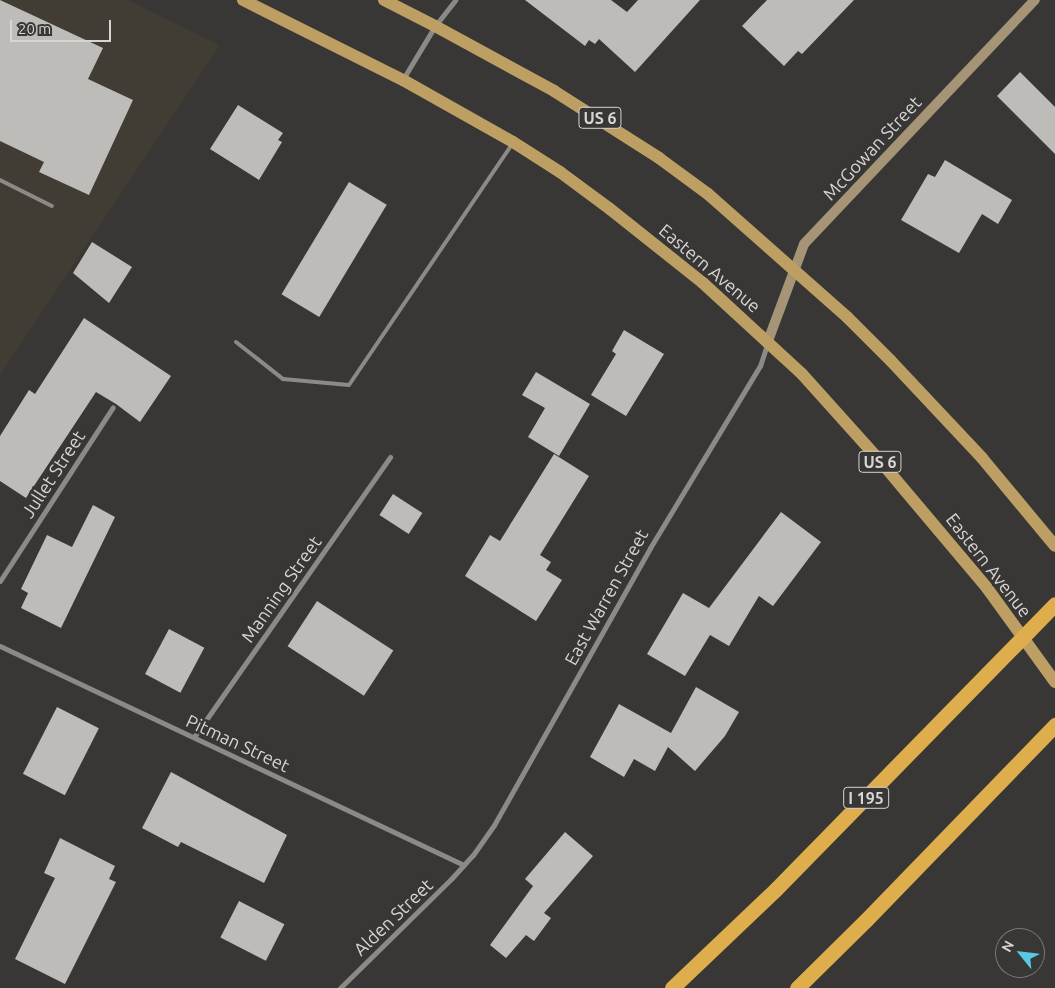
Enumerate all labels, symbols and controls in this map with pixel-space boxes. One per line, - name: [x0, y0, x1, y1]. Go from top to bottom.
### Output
- scale bar: [12, 10, 114, 42]
- text: 20 m: [18, 20, 51, 37]
- street label: McGowan Street: [818, 92, 926, 204]
- road number: US 6: [578, 105, 622, 132]
- street label: Eastern Avenue: [655, 219, 765, 317]
- street label: Jullet Street: [17, 426, 89, 522]
- road number: US 6: [858, 448, 902, 476]
- street label: Eastern Avenue: [942, 509, 1036, 621]
- street label: East Warren Street: [560, 525, 652, 669]
- street label: Manning Street: [236, 532, 326, 646]
- street label: Pitman Street: [183, 710, 293, 776]
- road number: I 195: [842, 784, 890, 811]
- street label: Alden Street: [349, 874, 437, 960]
- north arrow: [995, 928, 1045, 978]
- text: N: [998, 938, 1017, 955]

